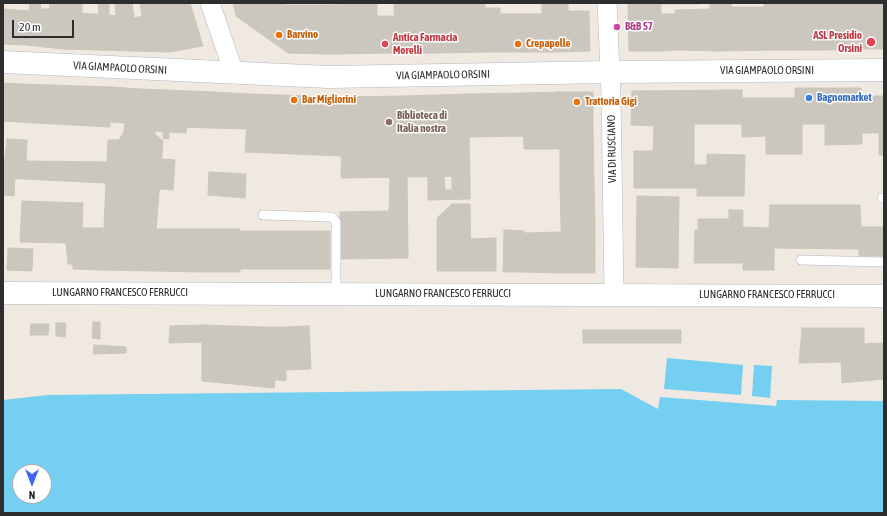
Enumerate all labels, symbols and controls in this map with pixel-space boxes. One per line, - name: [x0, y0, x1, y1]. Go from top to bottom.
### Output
- scale bar: [14, 12, 76, 38]
- text: 20 m: [19, 20, 41, 34]
- place label: B&B 57: [625, 20, 653, 34]
- marker: B&B 57: [612, 22, 622, 32]
- place label: Barvino: [287, 28, 318, 42]
- place label: ASL Presidio Orsini: [813, 29, 862, 55]
- marker: Barvino: [274, 30, 284, 40]
- place label: Antica Farmacia Morelli: [393, 31, 457, 57]
- marker: ASL Presidio Orsini: [865, 36, 877, 48]
- place label: Crepapelle: [526, 37, 570, 51]
- marker: Antica Farmacia Morelli: [380, 39, 390, 49]
- marker: Crepapelle: [513, 39, 523, 49]
- street label: VIA GIAMPAOLO ORSINI: [73, 59, 167, 77]
- street label: VIA GIAMPAOLO ORSINI: [720, 64, 814, 78]
- street label: VIA GIAMPAOLO ORSINI: [396, 68, 490, 82]
- place label: Bagnomarket: [817, 91, 872, 105]
- place label: Bar Migliorini: [302, 93, 356, 107]
- marker: Bagnomarket: [804, 93, 814, 103]
- marker: Bar Migliorini: [289, 95, 299, 105]
- place label: Trattoria Gigi: [585, 95, 637, 109]
- marker: Trattoria Gigi: [572, 97, 582, 107]
- place label: Biblioteca di Italia nostra: [397, 109, 447, 135]
- street label: VIA DI RUSCIANO: [605, 115, 619, 183]
- marker: Biblioteca di Italia nostra: [384, 117, 394, 127]
- street label: LUNGARNO FRANCESCO FERRUCCI: [52, 286, 188, 300]
- street label: LUNGARNO FRANCESCO FERRUCCI: [375, 287, 511, 301]
- street label: LUNGARNO FRANCESCO FERRUCCI: [699, 288, 835, 302]
- north arrow: [12, 464, 52, 504]
- text: N: [29, 489, 35, 501]

